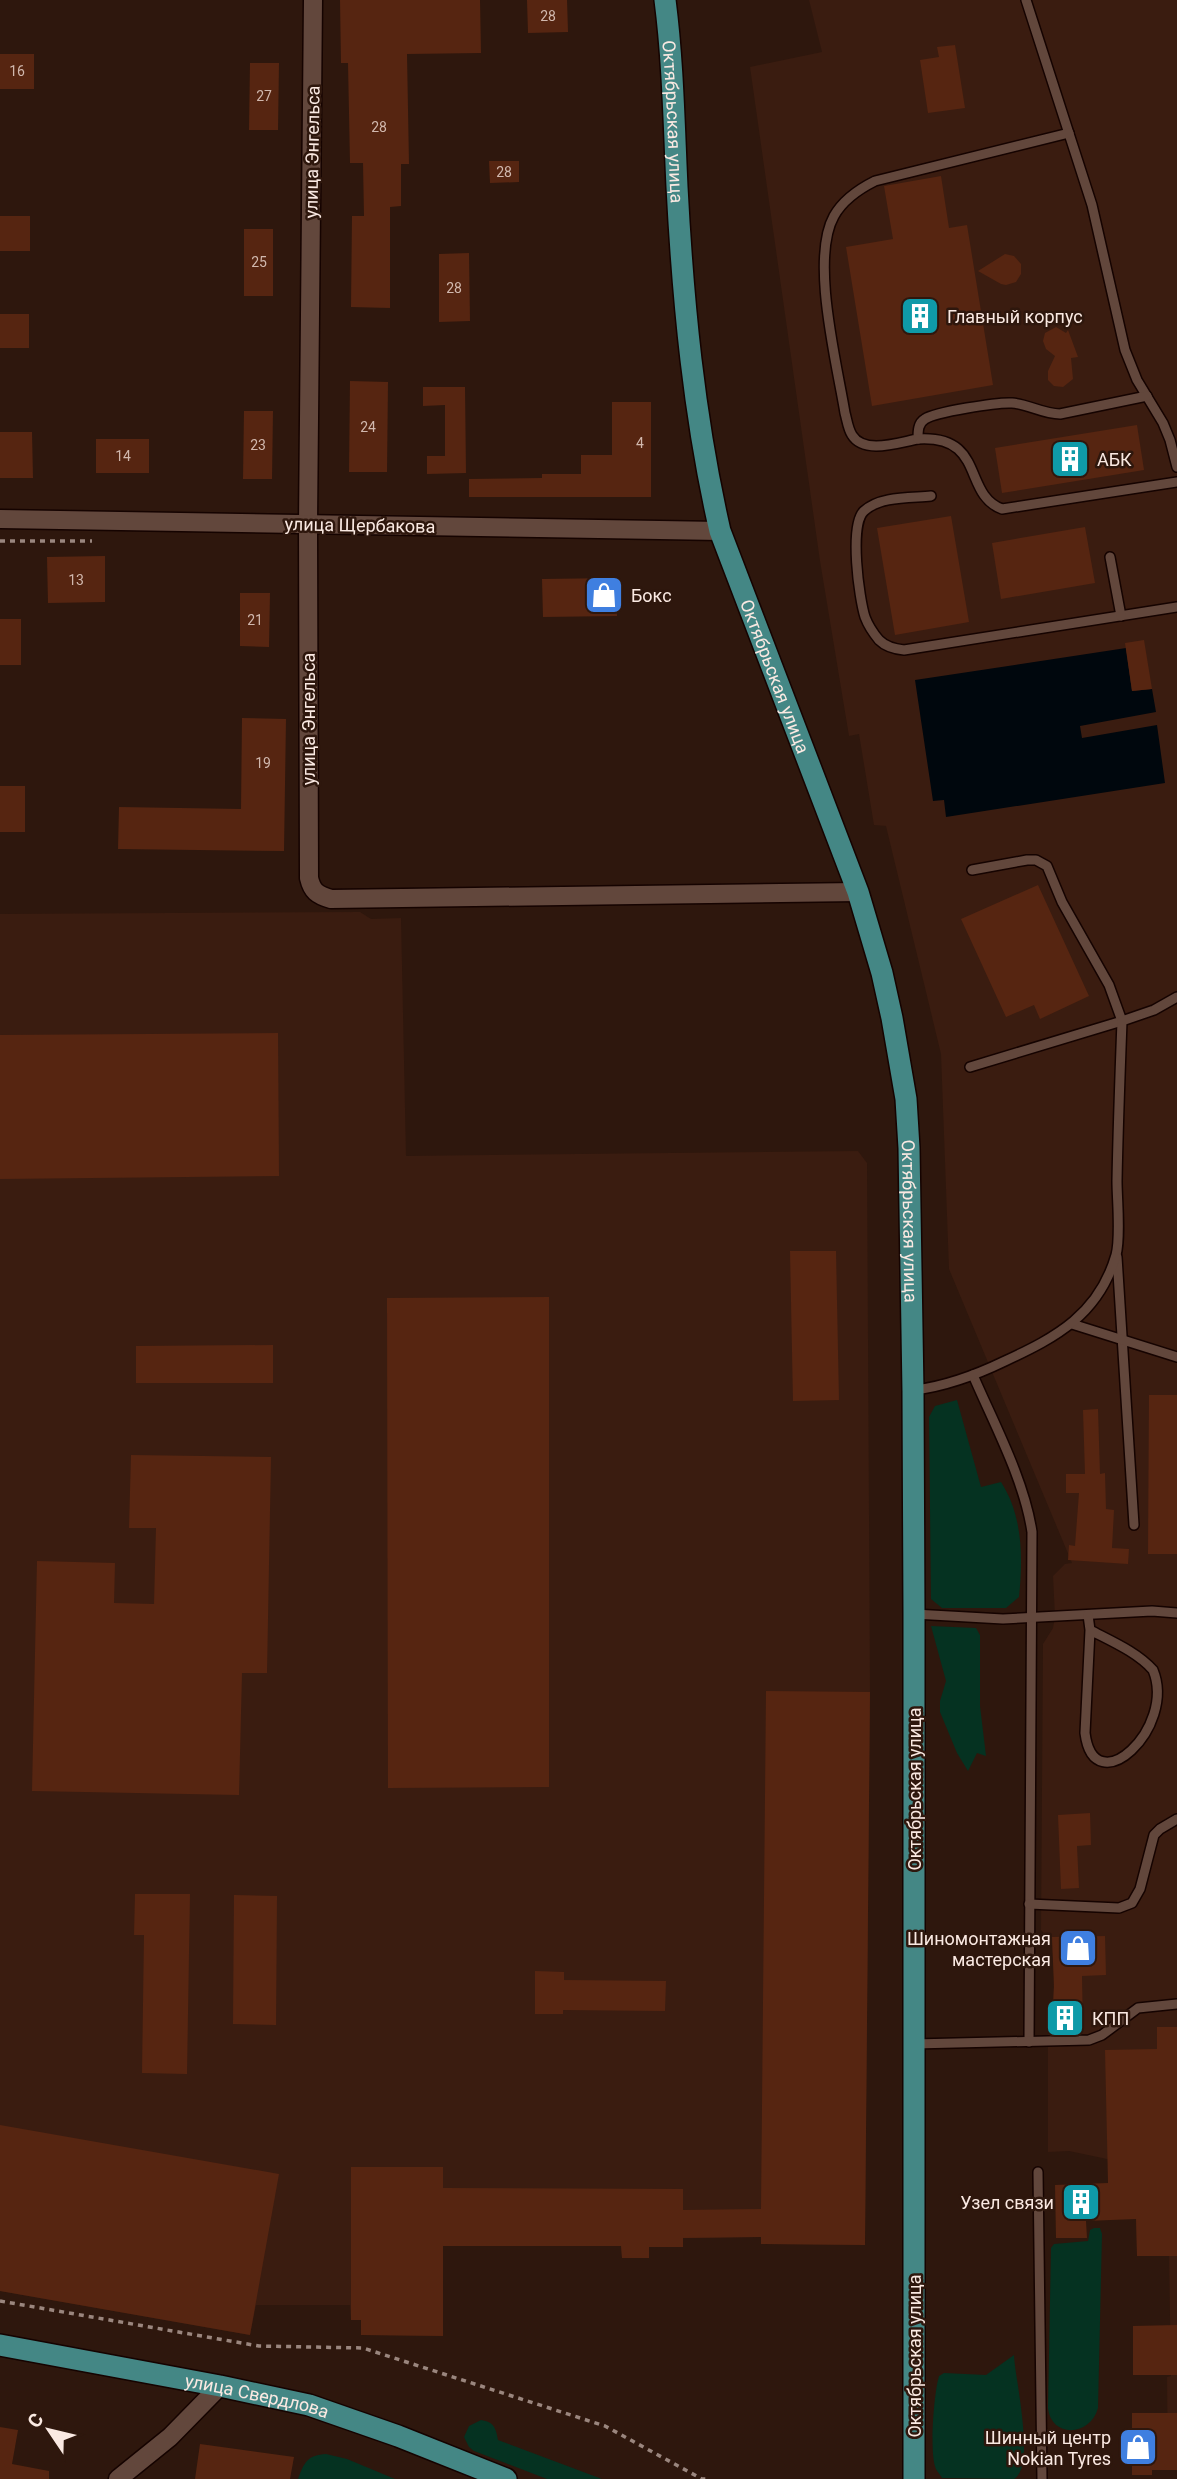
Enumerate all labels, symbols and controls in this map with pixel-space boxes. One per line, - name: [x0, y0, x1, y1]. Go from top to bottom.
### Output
- house number: 28: [540, 8, 556, 24]
- street label: Октябрьская улица: [659, 39, 688, 204]
- house number: 16: [9, 63, 25, 79]
- street label: улица Энгельса: [300, 85, 324, 219]
- house number: 27: [256, 88, 272, 104]
- house number: 28: [371, 119, 387, 135]
- house number: 28: [496, 164, 512, 180]
- house number: 25: [251, 254, 267, 270]
- house number: 28: [446, 280, 462, 296]
- building icon: Главный корпус: [899, 295, 941, 337]
- place label: Главный корпус: [947, 306, 1083, 327]
- house number: 24: [360, 419, 376, 435]
- house number: 4: [636, 435, 644, 451]
- house number: 23: [250, 437, 266, 453]
- building icon: АБК: [1049, 438, 1091, 480]
- house number: 14: [115, 448, 131, 464]
- place label: АБК: [1097, 449, 1132, 470]
- street label: улица Щербакова: [285, 513, 435, 537]
- house number: 13: [68, 572, 84, 588]
- shop icon: Бокс: [583, 574, 625, 616]
- place label: Бокс: [631, 585, 672, 606]
- street label: Октябрьская улица: [737, 596, 814, 756]
- house number: 21: [247, 612, 263, 628]
- street label: улица Энгельса: [298, 653, 319, 785]
- house number: 19: [255, 755, 271, 771]
- street label: Октябрьская улица: [898, 1139, 922, 1303]
- street label: Октябрьская улица: [904, 1707, 925, 1871]
- shop icon: Шиномонтажная мастерская: [1057, 1927, 1099, 1969]
- place label: Шиномонтажная мастерская: [907, 1928, 1051, 1970]
- building icon: КПП: [1044, 1997, 1086, 2039]
- place label: КПП: [1092, 2008, 1129, 2029]
- building icon: Узел связи: [1060, 2181, 1102, 2223]
- place label: Узел связи: [960, 2192, 1054, 2213]
- street label: Октябрьская улица: [904, 2274, 925, 2438]
- street label: улица Свердлова: [183, 2369, 332, 2422]
- north arrow: [14, 2395, 84, 2465]
- text: С: [22, 2409, 48, 2432]
- shop icon: Шинный центр Nokian Tyres: [1117, 2426, 1159, 2468]
- place label: Шинный центр Nokian Tyres: [985, 2427, 1111, 2469]

